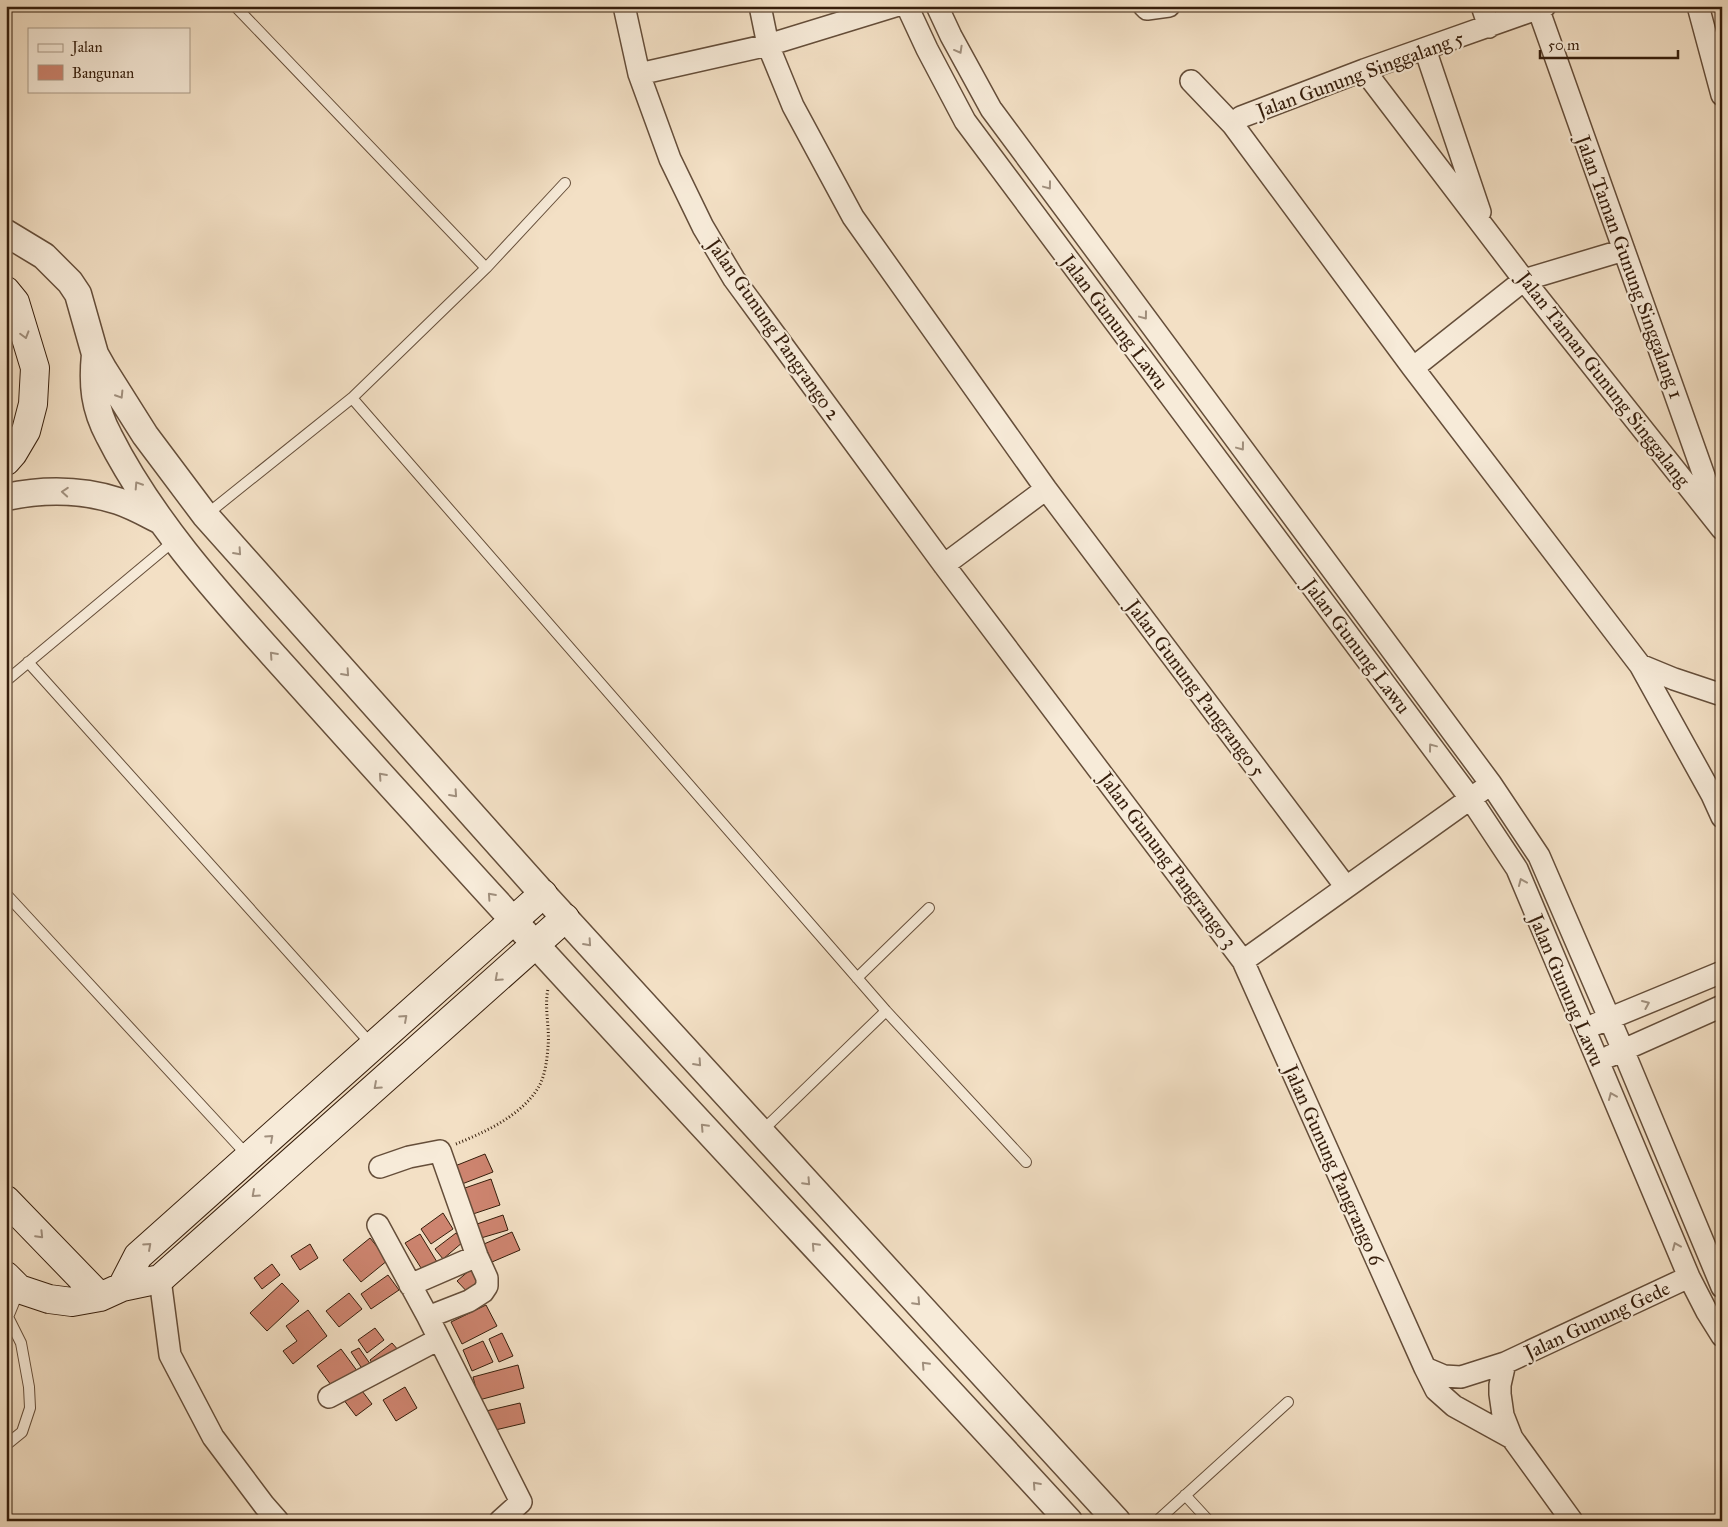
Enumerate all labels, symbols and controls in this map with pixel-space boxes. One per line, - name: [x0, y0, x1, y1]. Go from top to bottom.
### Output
- street label: Jalan Gunung Singgalang 5: [1251, 25, 1467, 124]
- legend: [28, 28, 190, 92]
- scale bar: [1540, 28, 1678, 60]
- text: 50 m: [1548, 36, 1580, 54]
- text: Jalan: [70, 38, 103, 57]
- one-way arrow: [952, 45, 962, 54]
- text: Bangunan: [72, 64, 134, 82]
- street label: Jalan Taman Gunung Singgalang 1: [1571, 132, 1689, 402]
- one-way arrow: [1042, 180, 1050, 189]
- street label: Jalan Gunung Pangrango 2: [700, 232, 846, 425]
- street label: Jalan Gunung Lawu: [1054, 248, 1174, 395]
- street label: Jalan Taman Gunung Singgalang: [1513, 267, 1695, 491]
- one-way arrow: [1139, 310, 1147, 319]
- one-way arrow: [20, 330, 30, 339]
- one-way arrow: [113, 390, 123, 399]
- one-way arrow: [1235, 441, 1244, 451]
- one-way arrow: [135, 482, 144, 491]
- one-way arrow: [61, 486, 69, 497]
- one-way arrow: [232, 546, 241, 555]
- street label: Jalan Gunung Lawu: [1296, 572, 1416, 719]
- street label: Jalan Gunung Pangrango 5: [1119, 593, 1271, 782]
- one-way arrow: [270, 651, 279, 660]
- one-way arrow: [340, 667, 349, 676]
- one-way arrow: [1429, 743, 1438, 753]
- street label: Jalan Gunung Pangrango 3: [1092, 766, 1242, 953]
- one-way arrow: [379, 772, 388, 781]
- one-way arrow: [448, 789, 457, 798]
- one-way arrow: [1518, 878, 1529, 887]
- one-way arrow: [487, 893, 496, 902]
- street label: Jalan Gunung Lawu: [1522, 908, 1610, 1070]
- one-way arrow: [582, 937, 591, 946]
- one-way arrow: [495, 972, 504, 981]
- one-way arrow: [1641, 999, 1650, 1010]
- one-way arrow: [398, 1015, 407, 1024]
- one-way arrow: [692, 1057, 701, 1066]
- street label: Jalan Gunung Pangrango 6: [1277, 1059, 1389, 1270]
- one-way arrow: [373, 1080, 382, 1089]
- one-way arrow: [1608, 1092, 1619, 1101]
- one-way arrow: [701, 1124, 710, 1133]
- one-way arrow: [264, 1135, 273, 1144]
- one-way arrow: [802, 1177, 811, 1186]
- one-way arrow: [252, 1188, 261, 1197]
- one-way arrow: [34, 1229, 43, 1238]
- one-way arrow: [1671, 1242, 1682, 1251]
- one-way arrow: [143, 1243, 152, 1252]
- one-way arrow: [812, 1243, 821, 1252]
- street label: Jalan Gunung Gede: [1519, 1276, 1674, 1366]
- one-way arrow: [911, 1297, 920, 1306]
- one-way arrow: [922, 1362, 931, 1371]
- one-way arrow: [1033, 1481, 1042, 1490]

